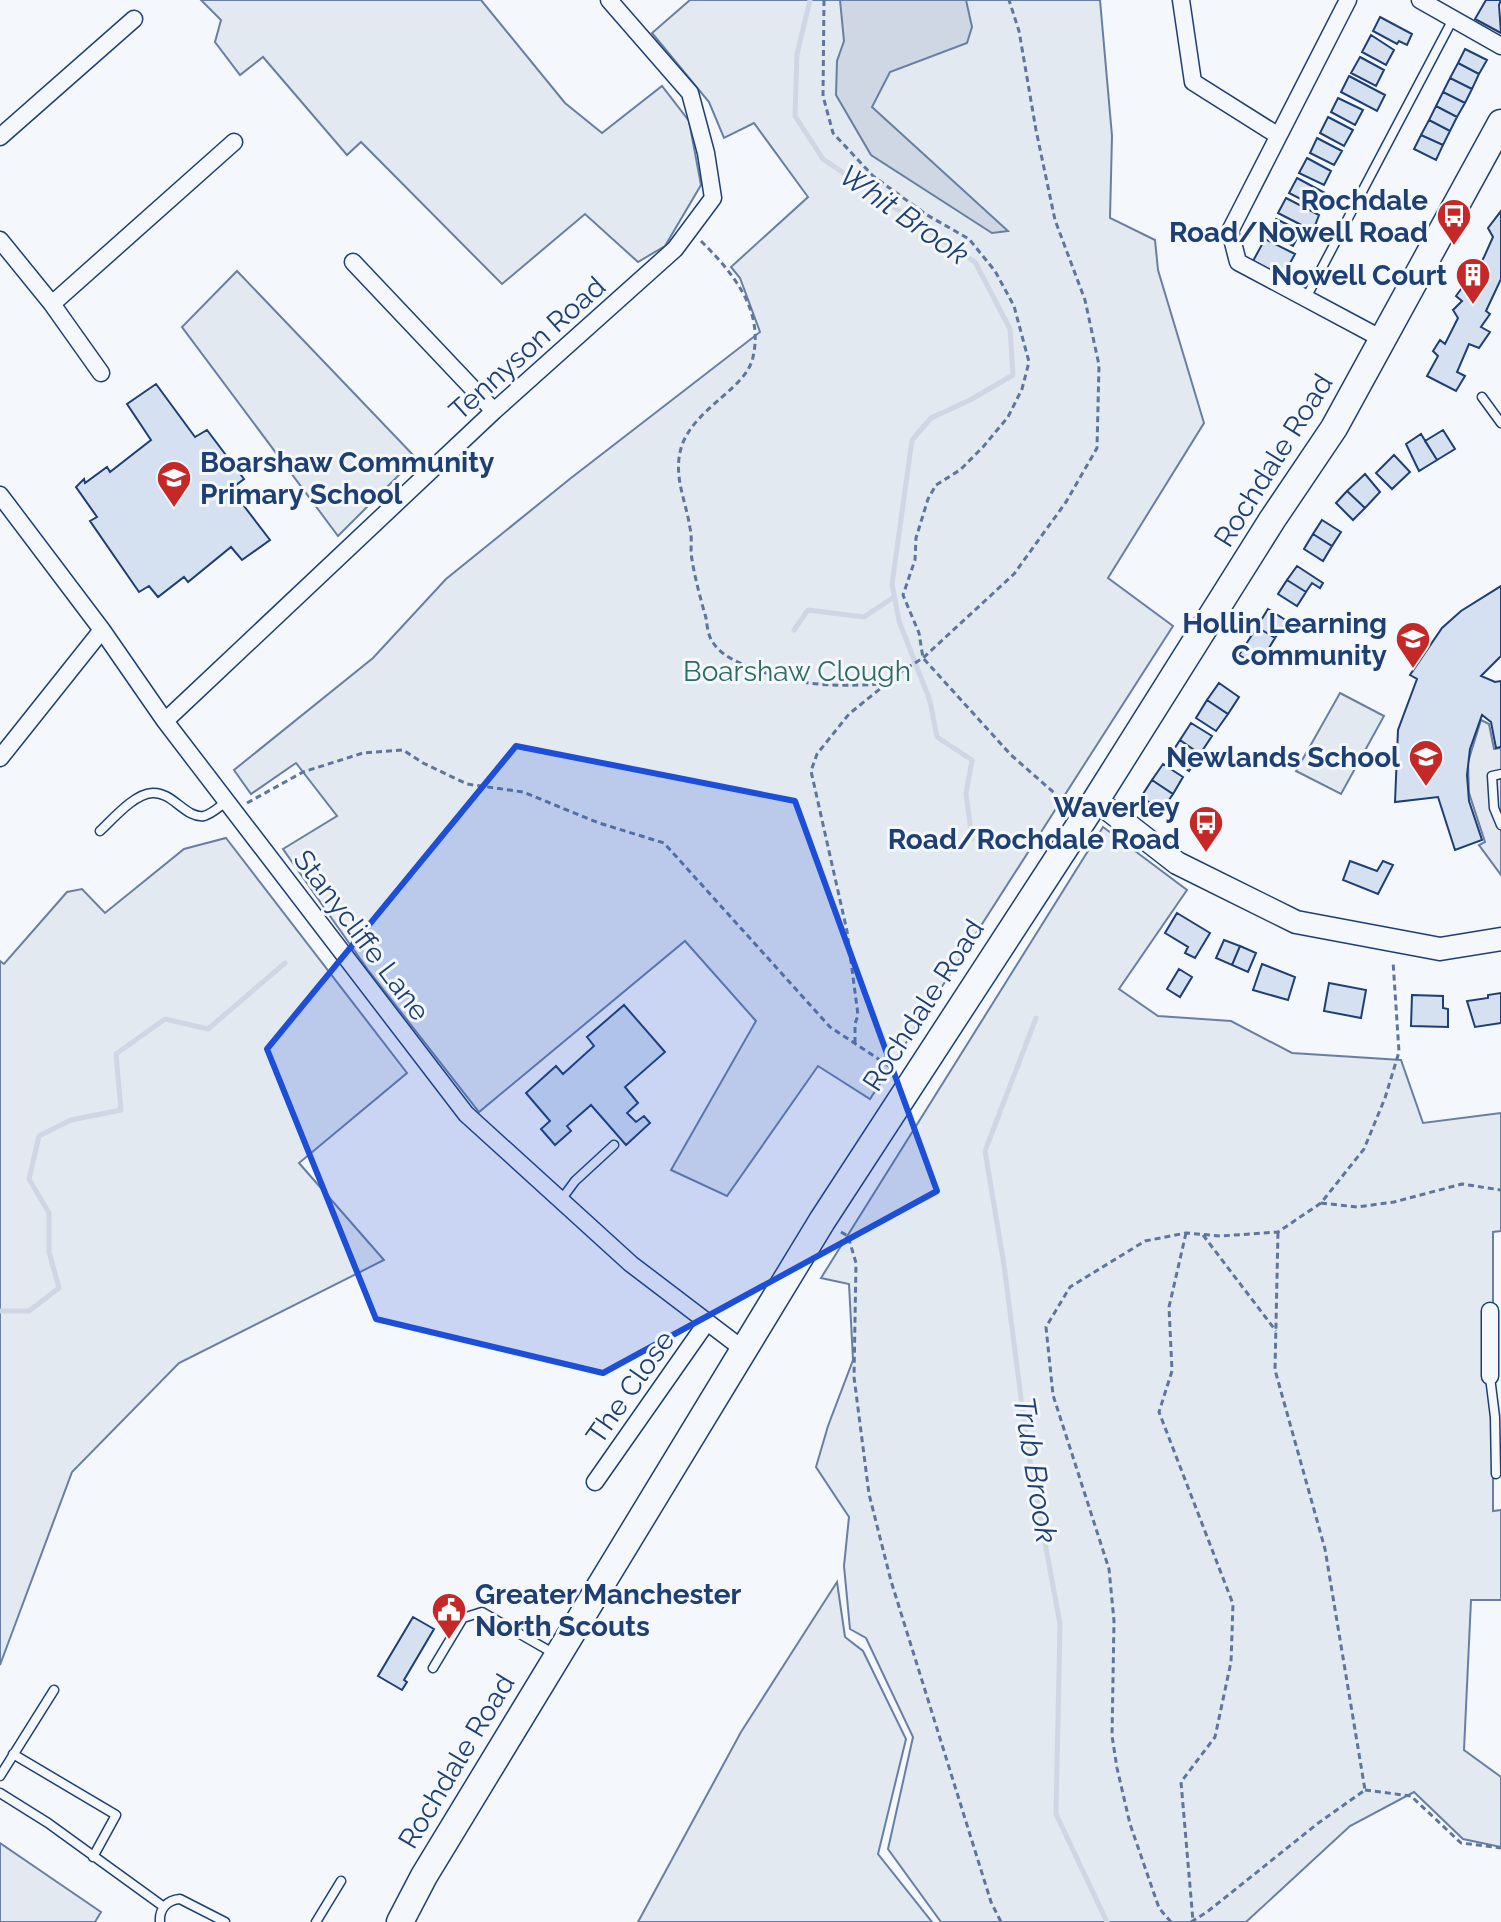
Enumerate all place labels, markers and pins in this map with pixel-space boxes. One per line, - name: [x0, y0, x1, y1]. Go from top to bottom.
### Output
- place label: Rochdale Road/Nowell Road: [1169, 184, 1428, 249]
- bus stop icon: Rochdale Road/Nowell Road: [1435, 197, 1473, 247]
- building icon: Nowell Court: [1454, 256, 1492, 306]
- place label: Nowell Court: [1271, 259, 1447, 292]
- place label: Boarshaw Community Primary School: [200, 446, 495, 511]
- school or university icon: Boarshaw Community Primary School: [155, 459, 193, 509]
- place label: Hollin Learning Community: [1182, 607, 1388, 672]
- school or university icon: Hollin Learning Community: [1394, 620, 1432, 670]
- school or university icon: Newlands School: [1407, 738, 1445, 788]
- place label: Newlands School: [1166, 741, 1400, 774]
- place label: Waverley Road/Rochdale Road: [888, 791, 1181, 856]
- bus stop icon: Waverley Road/Rochdale Road: [1187, 804, 1225, 854]
- place label: Greater Manchester North Scouts: [475, 1578, 742, 1643]
- public building icon: Greater Manchester North Scouts: [430, 1591, 468, 1641]

